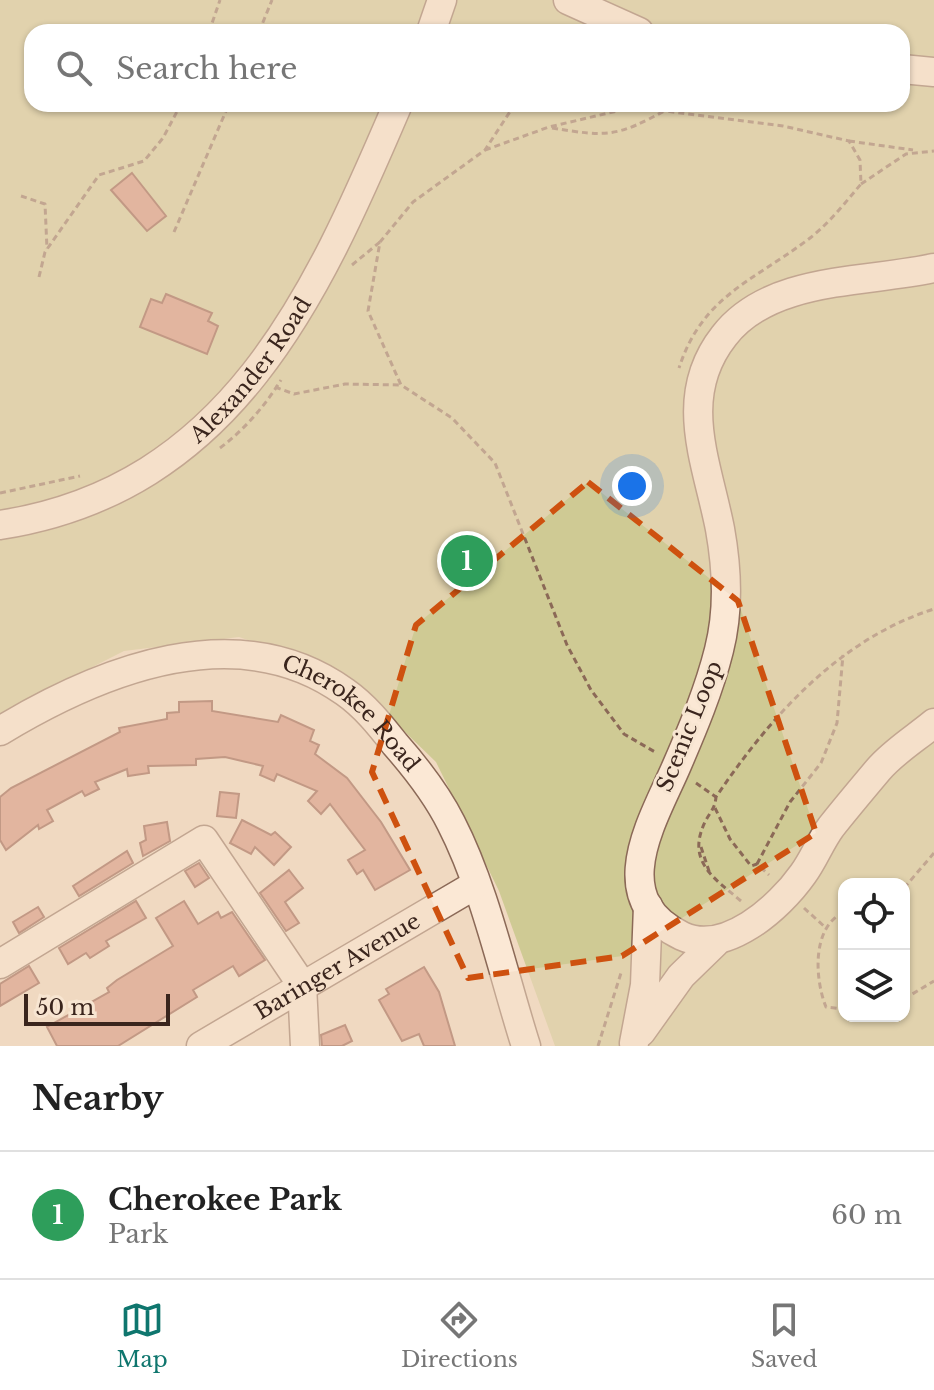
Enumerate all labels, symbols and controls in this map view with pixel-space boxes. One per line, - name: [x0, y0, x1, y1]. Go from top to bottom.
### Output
- search box: [24, 24, 910, 112]
- icon: search: [52, 46, 96, 90]
- text: Search here: [116, 50, 297, 87]
- street label: Alexander Road: [183, 292, 317, 449]
- your location: [612, 466, 652, 506]
- pin: 1: [441, 531, 493, 591]
- street label: Cherokee Road: [279, 650, 426, 777]
- street label: Scenic Loop: [651, 657, 728, 796]
- map controls: [838, 878, 910, 1022]
- button: locate: [838, 878, 910, 950]
- street label: Baringer Avenue: [250, 907, 425, 1025]
- button: layers: [838, 950, 910, 1022]
- scale bar: [24, 990, 170, 1026]
- text: 50 m: [36, 994, 94, 1021]
- text: Nearby: [32, 1077, 164, 1119]
- text: Cherokee Park: [108, 1181, 342, 1218]
- text: 1: [52, 1199, 64, 1231]
- text: 60 m: [831, 1199, 902, 1231]
- text: Park: [108, 1218, 168, 1250]
- tab: Map: [117, 1298, 168, 1373]
- tab: Directions: [401, 1298, 518, 1373]
- tab: Saved: [751, 1298, 817, 1373]

